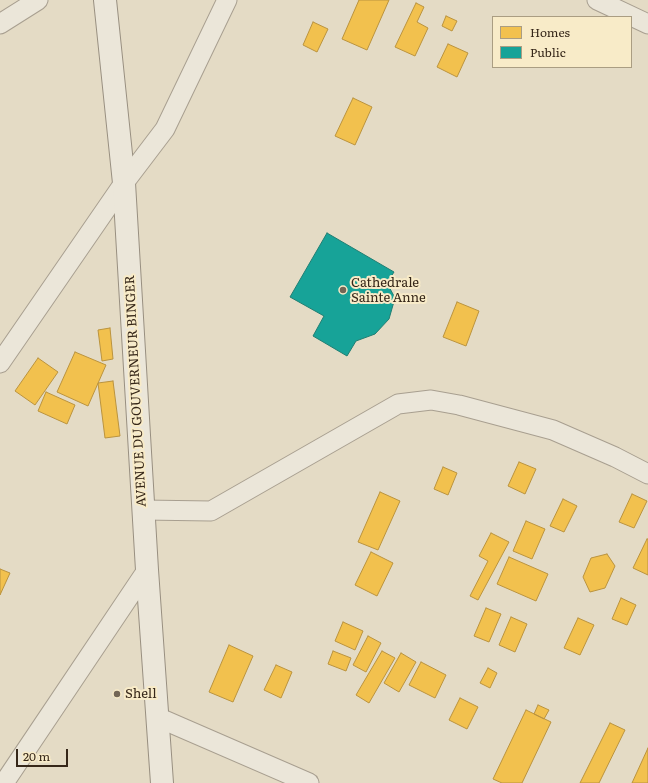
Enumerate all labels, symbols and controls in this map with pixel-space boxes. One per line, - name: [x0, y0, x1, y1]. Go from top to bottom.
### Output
- legend: [492, 16, 632, 68]
- text: Homes: [530, 23, 570, 41]
- text: Public: [530, 43, 566, 61]
- street label: AVENUE DU GOUVERNEUR BINGER: [122, 275, 150, 507]
- place label: Cathedrale Sainte Anne: [351, 275, 426, 306]
- marker: Cathedrale Sainte Anne: [338, 285, 348, 295]
- place label: Shell: [125, 686, 157, 702]
- marker: Shell: [112, 689, 122, 699]
- scale bar: [18, 741, 70, 767]
- text: 20 m: [23, 747, 50, 765]

